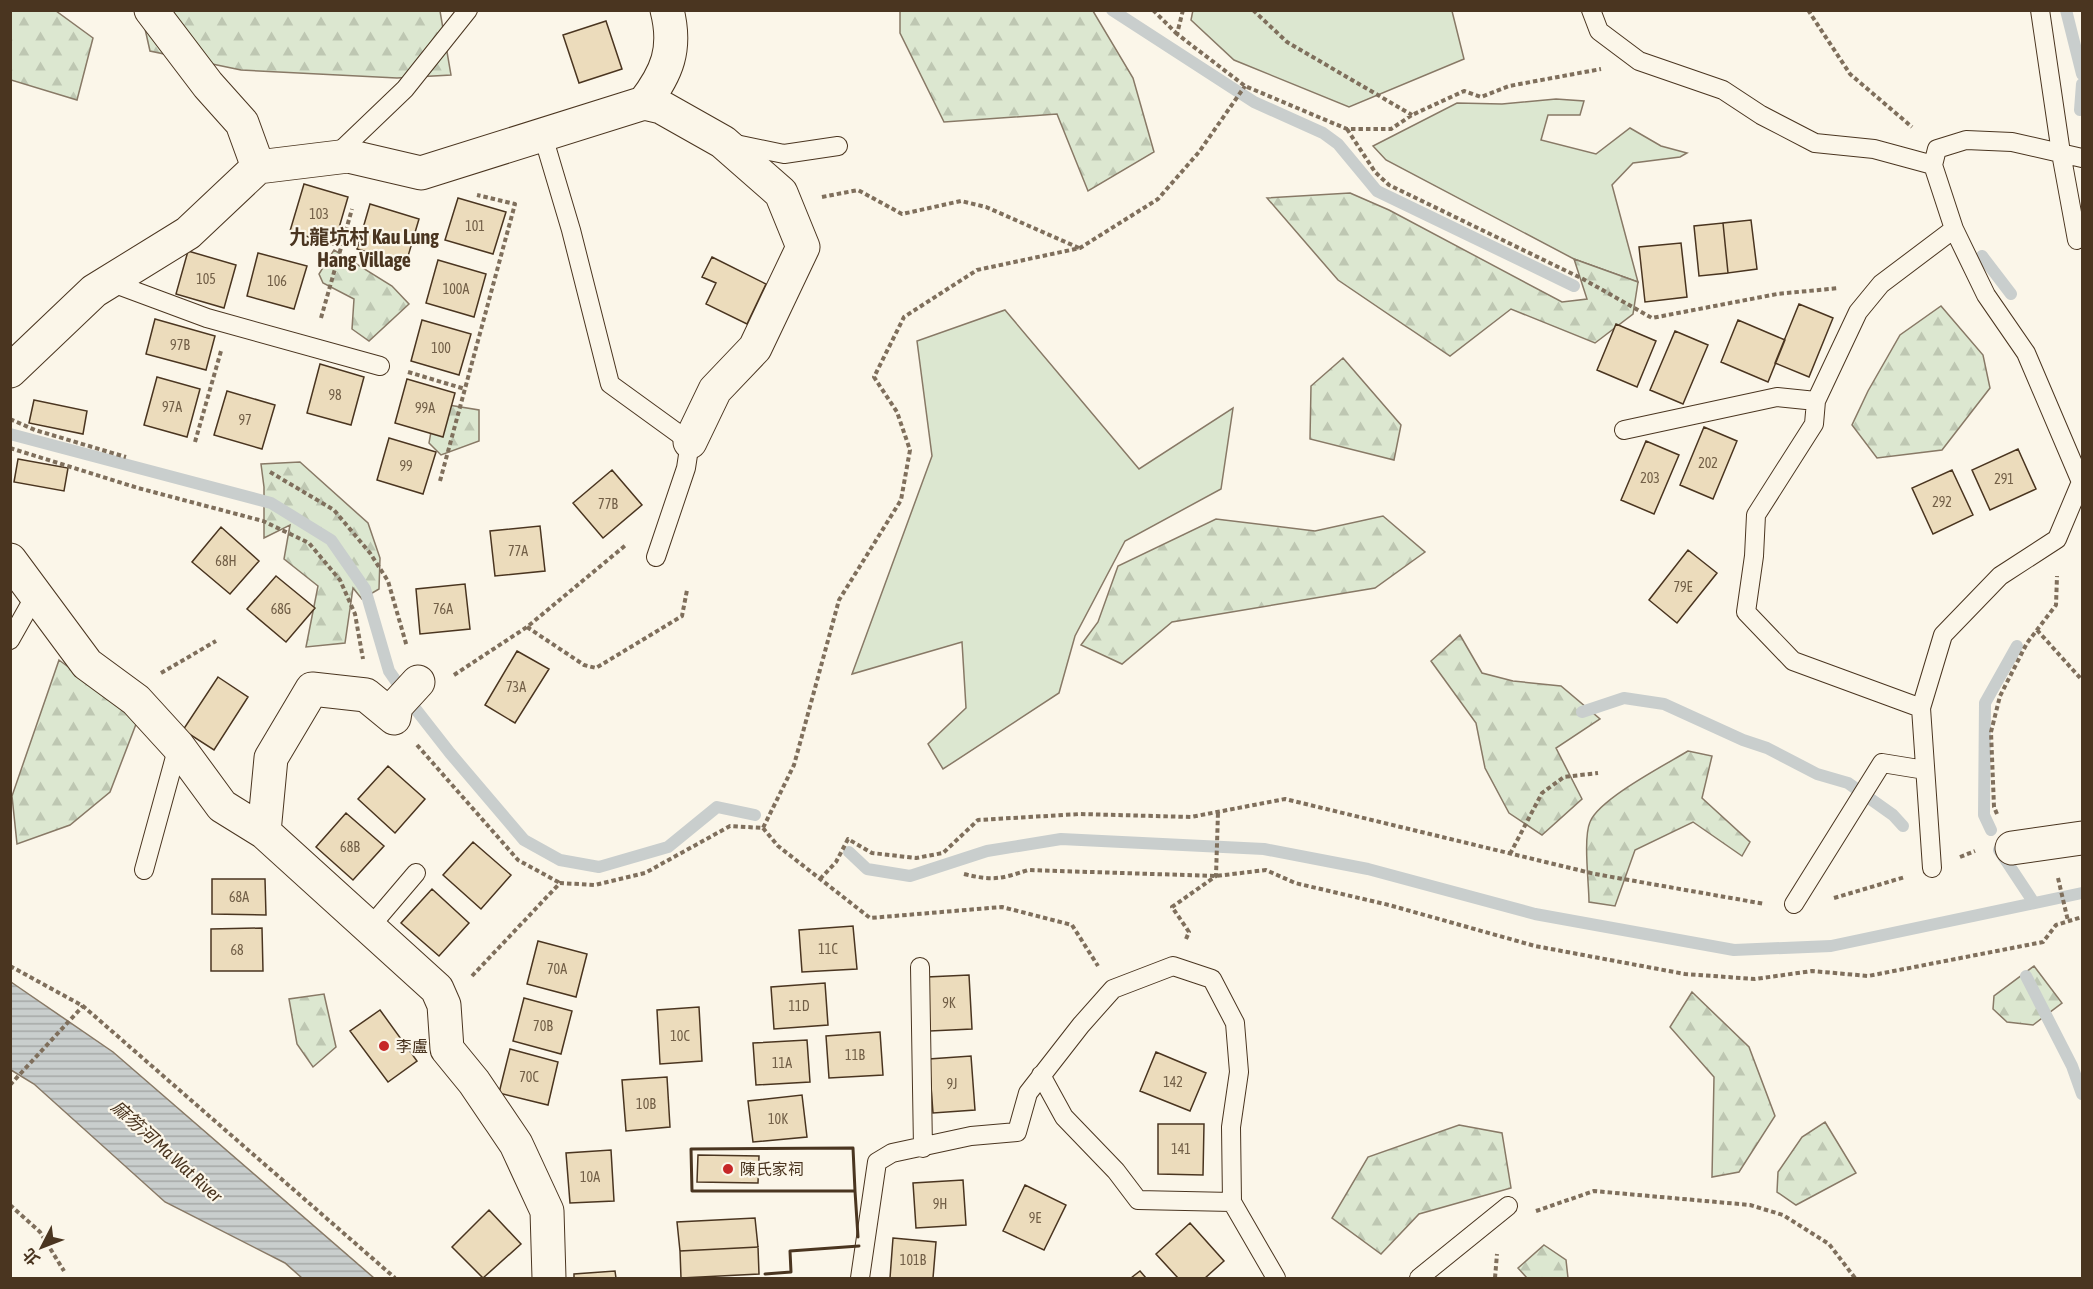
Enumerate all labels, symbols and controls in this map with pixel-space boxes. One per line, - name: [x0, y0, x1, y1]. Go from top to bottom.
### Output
- house number: 103: [309, 206, 329, 222]
- house number: 101: [465, 218, 485, 234]
- district label: 九龍坑村 Kau Lung Hang Village: [289, 225, 439, 271]
- house number: 105: [196, 271, 216, 287]
- house number: 106: [267, 273, 287, 289]
- house number: 100A: [443, 281, 469, 297]
- house number: 97B: [170, 337, 190, 353]
- house number: 100: [431, 340, 451, 356]
- house number: 98: [328, 387, 342, 403]
- house number: 97A: [162, 399, 182, 415]
- house number: 99A: [415, 400, 435, 416]
- house number: 97: [238, 412, 252, 428]
- house number: 202: [1698, 455, 1718, 471]
- house number: 99: [399, 458, 413, 474]
- house number: 203: [1640, 470, 1660, 486]
- house number: 291: [1994, 471, 2014, 487]
- house number: 292: [1932, 494, 1952, 510]
- house number: 77B: [598, 496, 618, 512]
- house number: 77A: [508, 543, 528, 559]
- house number: 68H: [215, 553, 237, 569]
- house number: 79E: [1673, 579, 1693, 595]
- house number: 68G: [271, 601, 291, 617]
- house number: 76A: [433, 601, 453, 617]
- house number: 73A: [506, 679, 526, 695]
- house number: 68B: [340, 839, 360, 855]
- house number: 68A: [229, 889, 249, 905]
- house number: 11C: [818, 941, 838, 957]
- house number: 68: [230, 942, 244, 958]
- house number: 70A: [547, 961, 567, 977]
- house number: 9K: [942, 995, 956, 1011]
- house number: 11D: [789, 998, 810, 1014]
- house number: 70B: [533, 1018, 553, 1034]
- house number: 10C: [670, 1028, 690, 1044]
- place label: 李盧: [396, 1037, 428, 1055]
- marker: 李盧: [377, 1039, 391, 1053]
- house number: 11B: [845, 1047, 865, 1063]
- house number: 11A: [772, 1055, 792, 1071]
- house number: 70C: [519, 1069, 539, 1085]
- house number: 142: [1163, 1074, 1183, 1090]
- house number: 9J: [946, 1076, 958, 1092]
- water label: 麻笏河 Ma Wat River: [107, 1096, 227, 1207]
- house number: 10B: [636, 1096, 656, 1112]
- house number: 10K: [768, 1111, 788, 1127]
- house number: 141: [1171, 1141, 1191, 1157]
- place label: 陳氏家祠: [740, 1160, 804, 1178]
- marker: 陳氏家祠: [721, 1162, 735, 1176]
- house number: 10A: [580, 1169, 600, 1185]
- house number: 9H: [933, 1196, 947, 1212]
- house number: 9E: [1029, 1210, 1041, 1226]
- north arrow: [12, 1217, 72, 1277]
- text: 北: [19, 1245, 43, 1269]
- house number: 101B: [900, 1252, 927, 1268]

